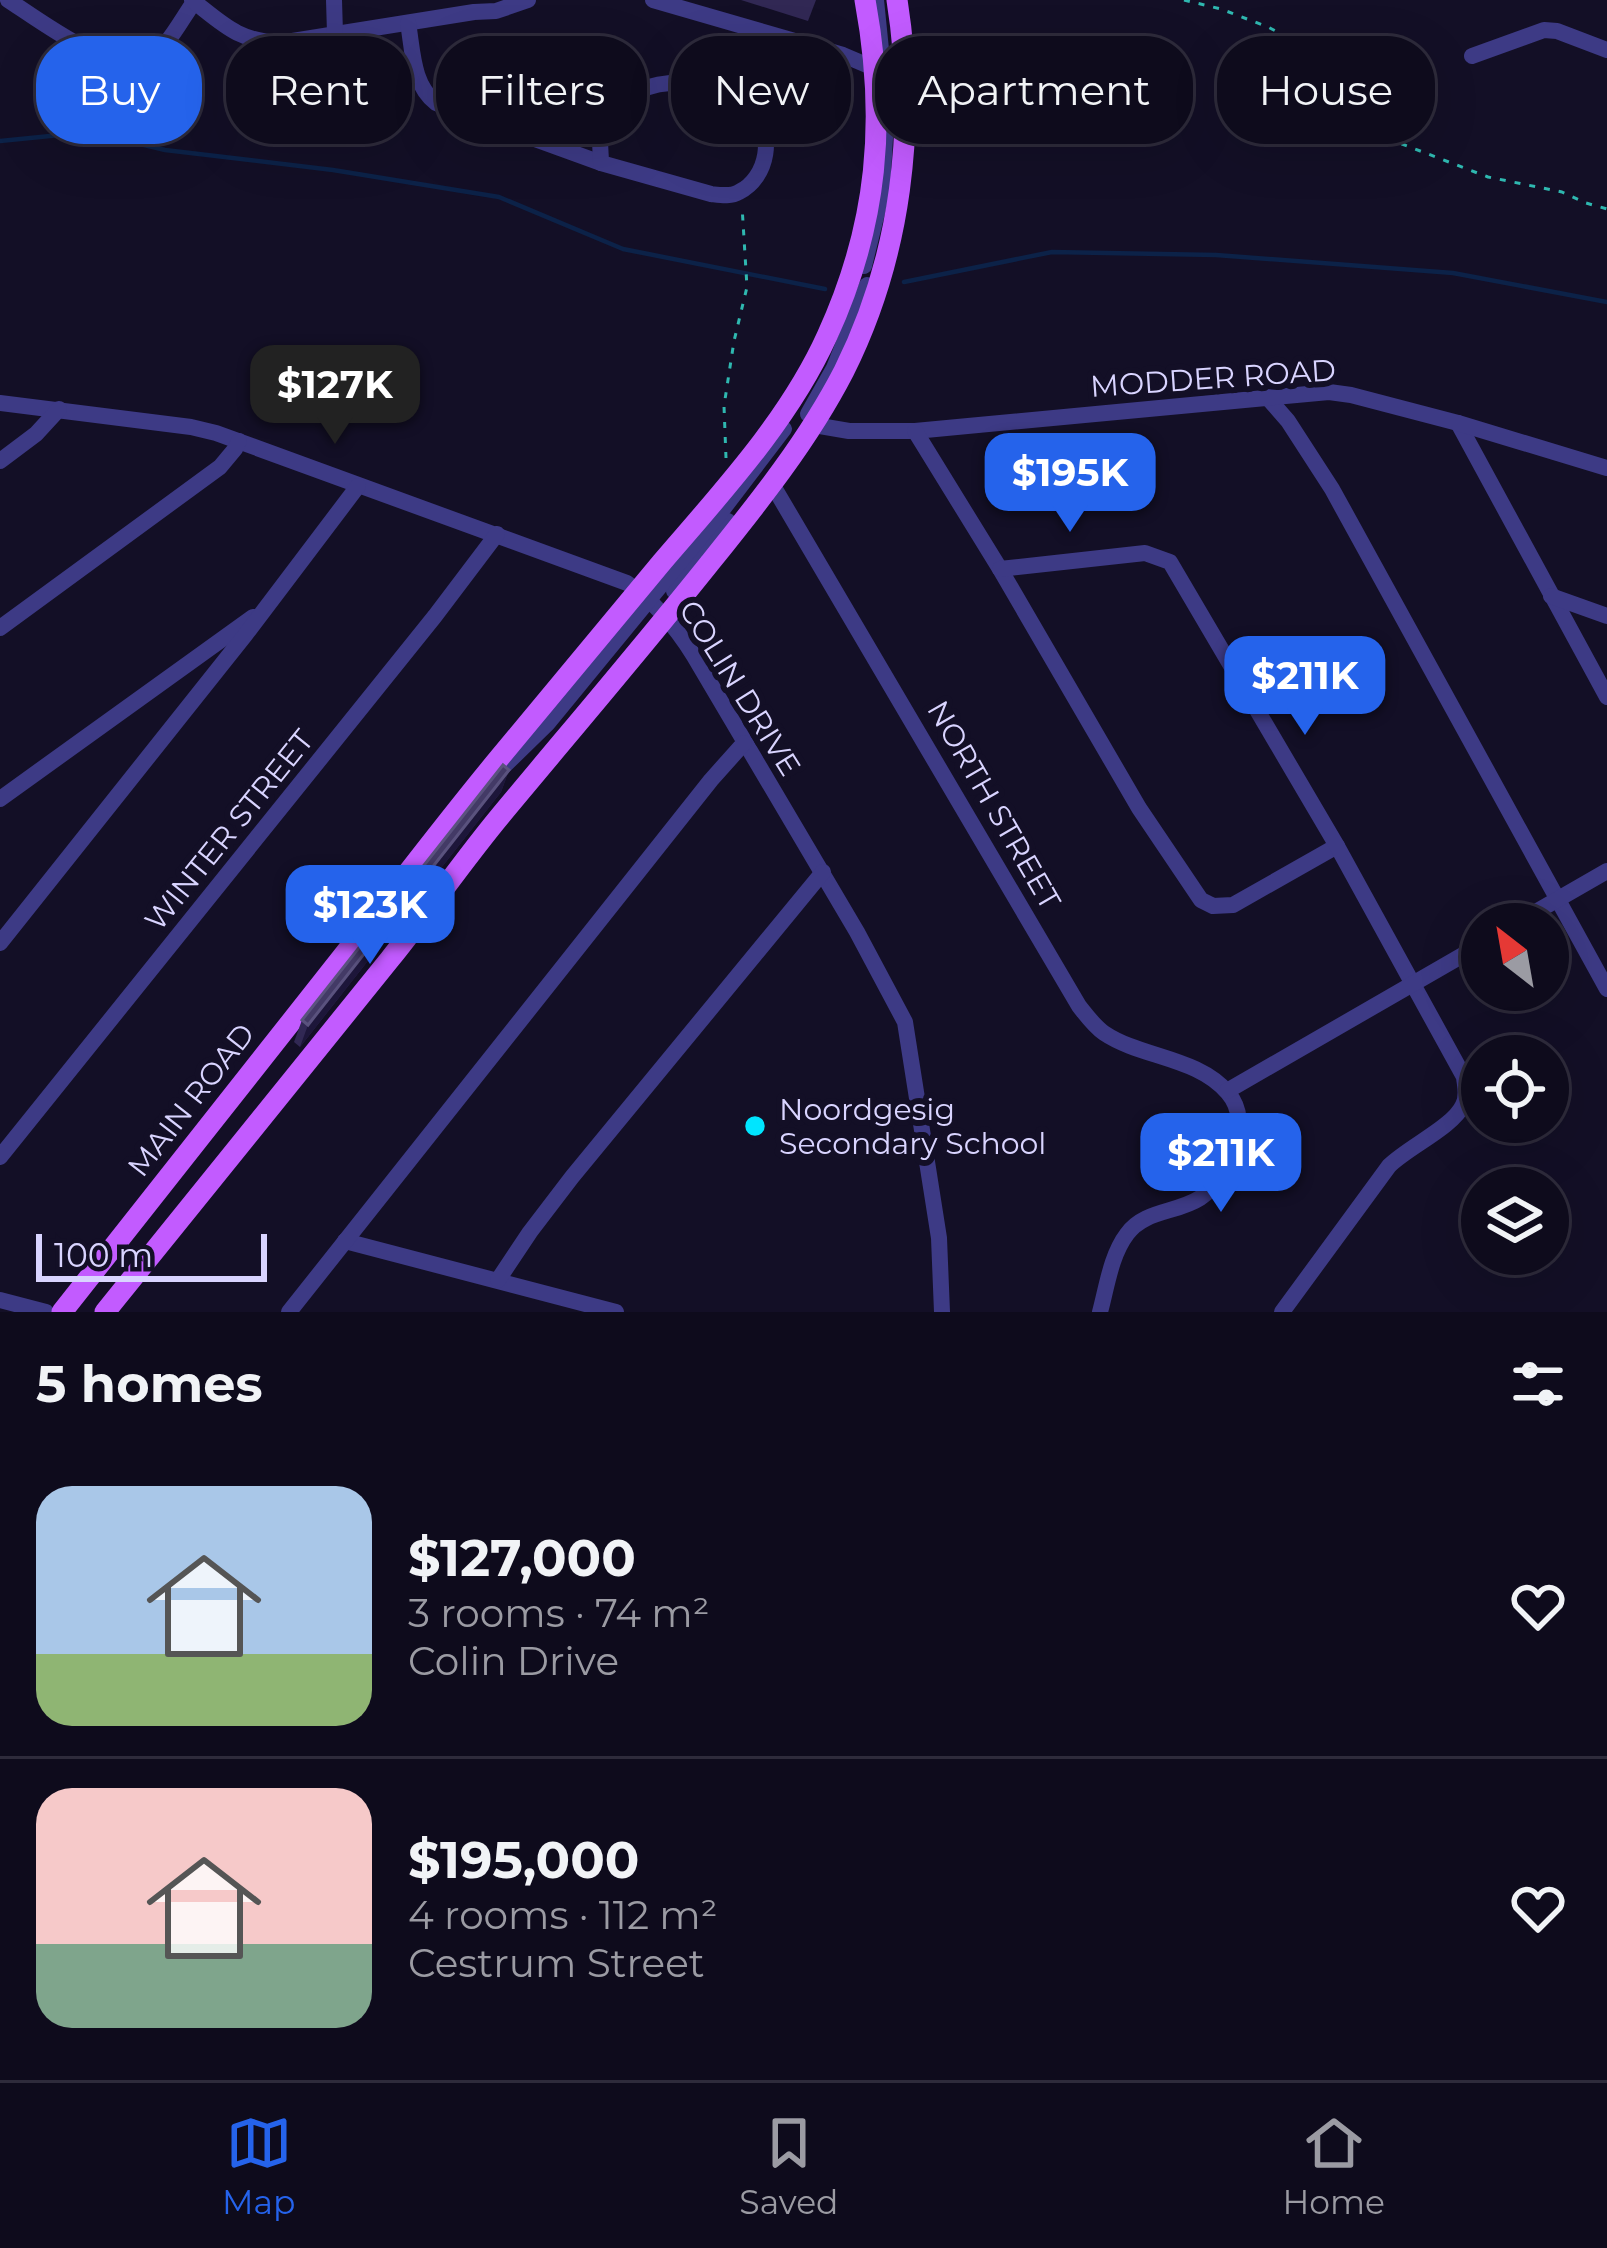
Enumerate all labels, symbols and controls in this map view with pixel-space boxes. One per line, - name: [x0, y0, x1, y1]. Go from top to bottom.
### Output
- chip: Buy: [36, 36, 202, 144]
- chip: Rent: [226, 36, 412, 144]
- chip: Filters: [436, 36, 647, 144]
- chip: New: [671, 36, 851, 144]
- chip: Apartment: [875, 36, 1193, 144]
- chip: House: [1217, 36, 1435, 144]
- pin: $127K: [251, 345, 419, 447]
- street label: MODDER ROAD: [1089, 351, 1337, 405]
- text: $127K: [277, 360, 393, 408]
- pin: $195K: [986, 433, 1154, 535]
- text: $195K: [1012, 448, 1128, 496]
- street label: COLIN DRIVE: [671, 593, 809, 783]
- pin: $211K: [1221, 636, 1389, 738]
- text: $211K: [1251, 651, 1359, 699]
- street label: NORTH STREET: [919, 694, 1069, 917]
- street label: WINTER STREET: [137, 722, 322, 938]
- pin: $123K: [286, 865, 454, 967]
- text: $123K: [313, 880, 427, 928]
- north arrow: [1461, 903, 1569, 1011]
- map controls: [1461, 903, 1569, 1275]
- street label: MAIN ROAD: [120, 1016, 262, 1184]
- button: locate: [1461, 1035, 1569, 1143]
- place label: Noordgesig Secondary School: [779, 1091, 1046, 1162]
- marker: Noordgesig Secondary School: [742, 1113, 768, 1139]
- pin: $211K: [1137, 1113, 1305, 1215]
- text: $211K: [1167, 1128, 1275, 1176]
- button: layers: [1461, 1167, 1569, 1275]
- scale bar: [36, 1228, 267, 1281]
- text: 100 m: [54, 1235, 153, 1275]
- icon: filters: [1505, 1351, 1571, 1417]
- text: 5 homes: [36, 1353, 263, 1415]
- text: $127,000: [408, 1527, 636, 1589]
- icon: home: [132, 1534, 276, 1678]
- icon: heart: [1505, 1573, 1571, 1639]
- text: 3 rooms · 74 m²: [408, 1589, 710, 1637]
- text: Colin Drive: [408, 1637, 619, 1685]
- text: $195,000: [408, 1829, 639, 1891]
- icon: home: [132, 1836, 276, 1980]
- icon: heart: [1505, 1875, 1571, 1941]
- text: 4 rooms · 112 m²: [408, 1891, 717, 1939]
- text: Cestrum Street: [408, 1939, 705, 1987]
- tab: Map: [222, 2110, 295, 2222]
- tab: Saved: [739, 2110, 839, 2222]
- tab: Home: [1283, 2110, 1385, 2222]

